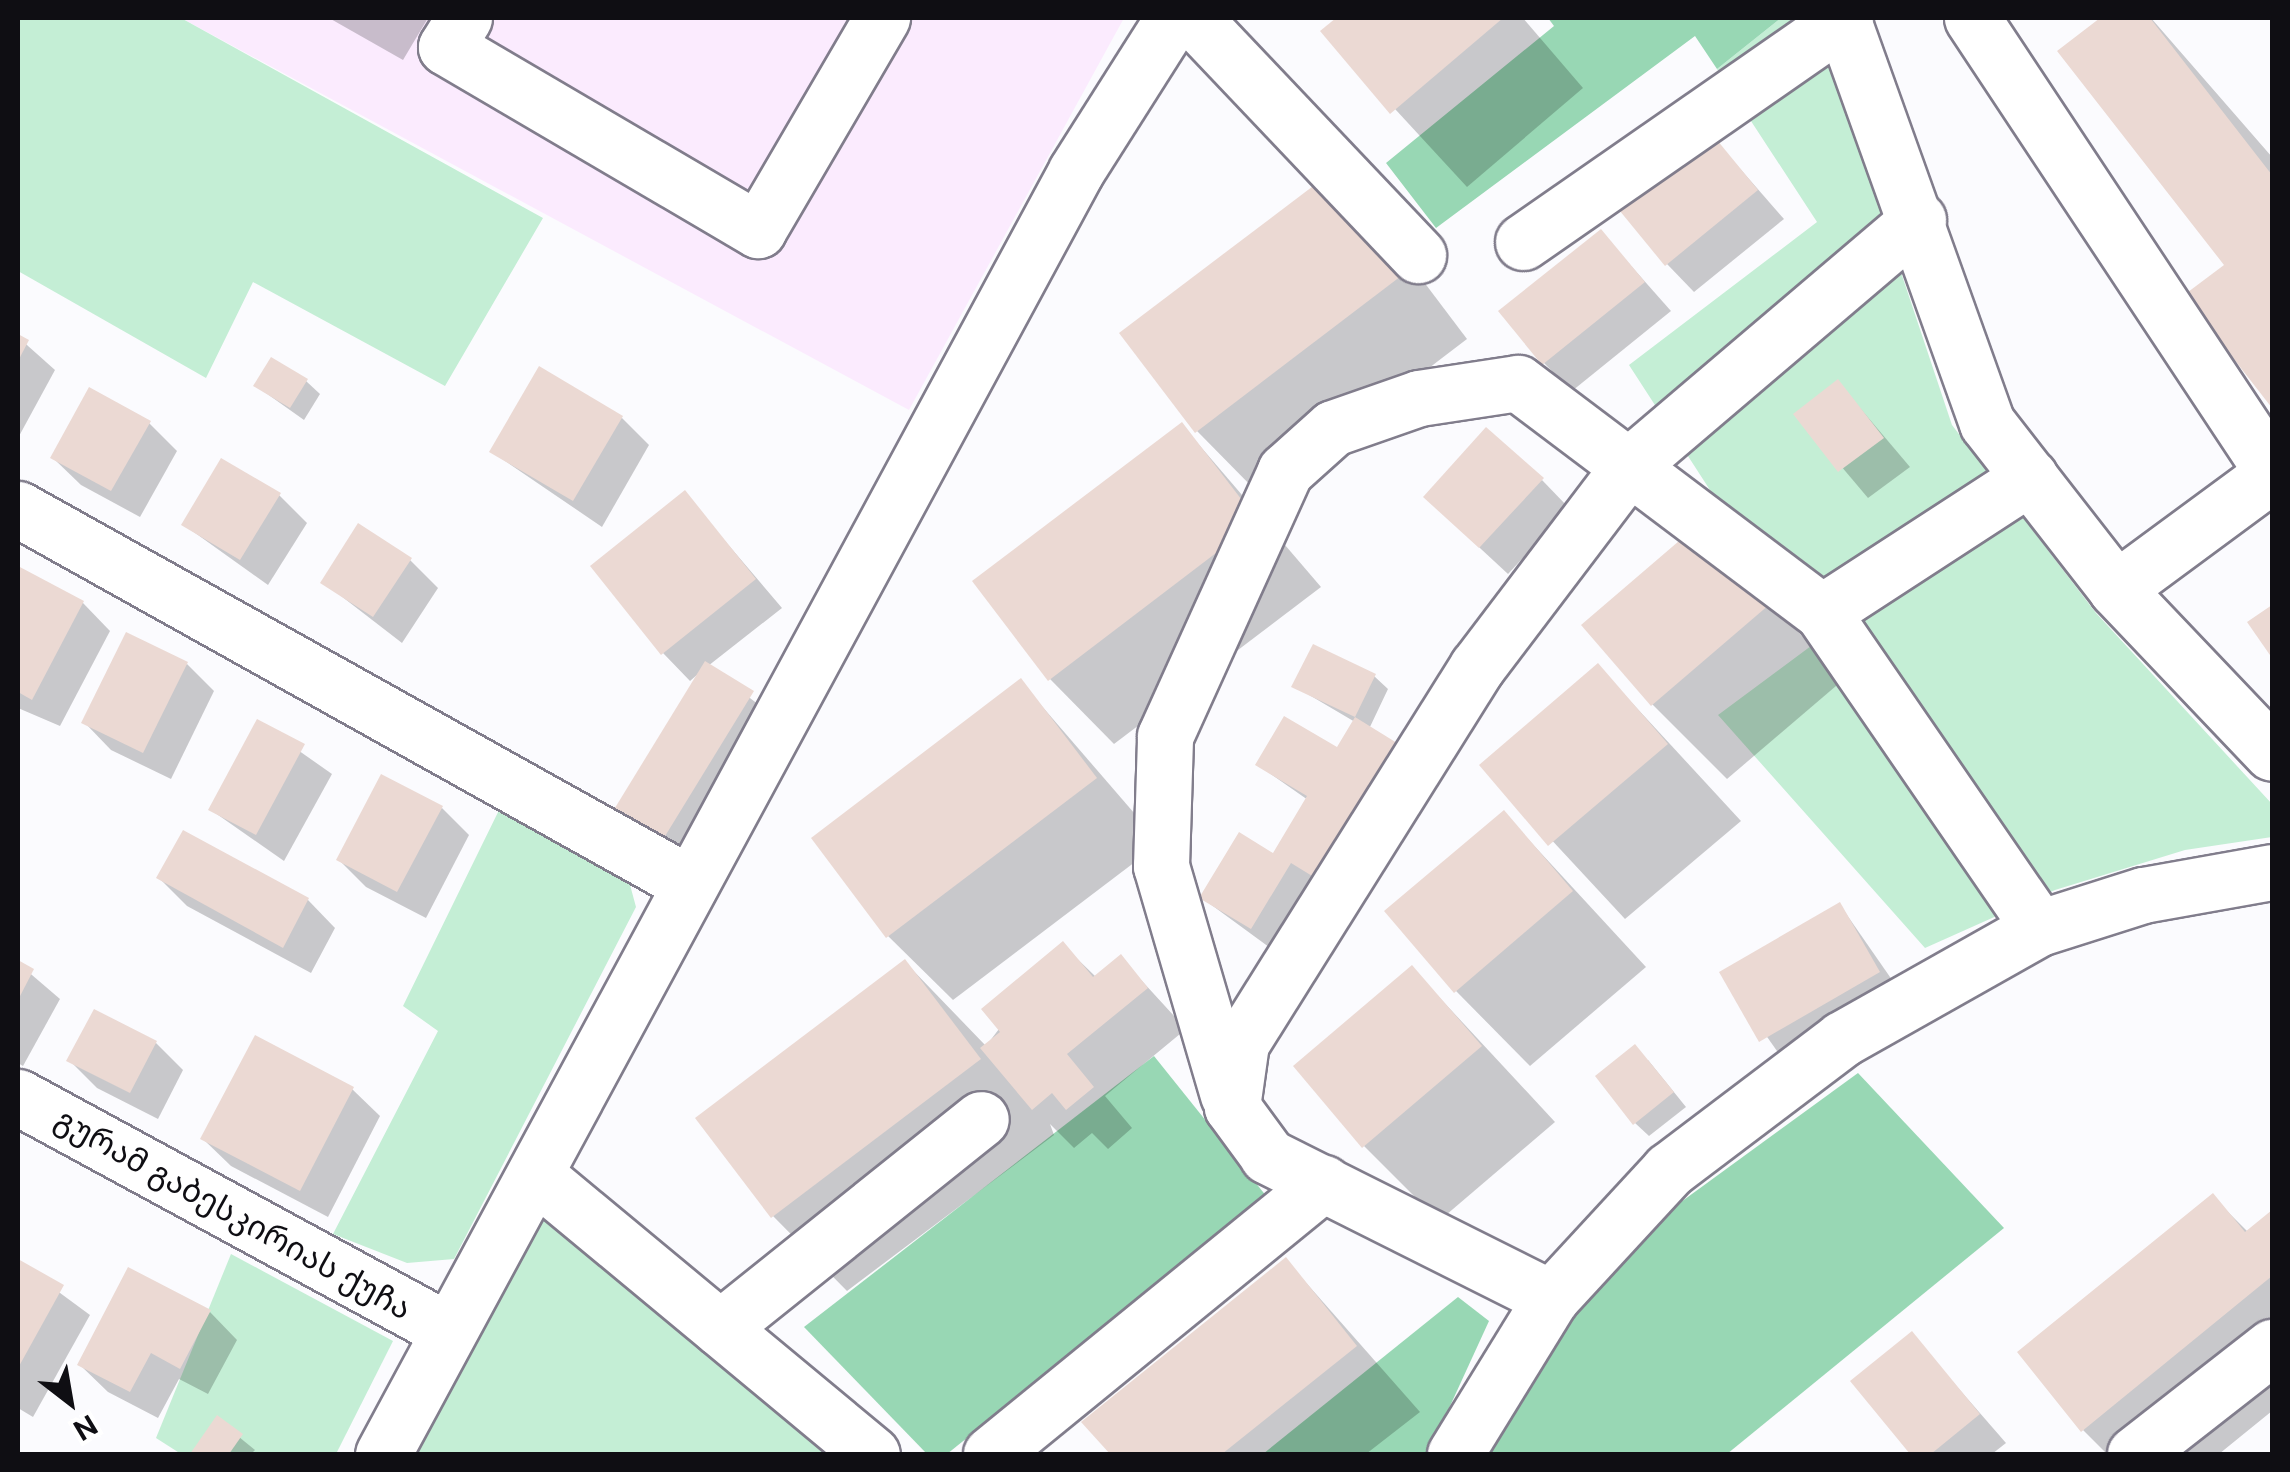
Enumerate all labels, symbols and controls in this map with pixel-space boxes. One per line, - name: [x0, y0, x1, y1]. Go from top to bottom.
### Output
- street label: გურამ გაბესკირიას ქუჩა: [48, 1100, 418, 1328]
- north arrow: [20, 1352, 120, 1452]
- text: N: [68, 1408, 104, 1448]

